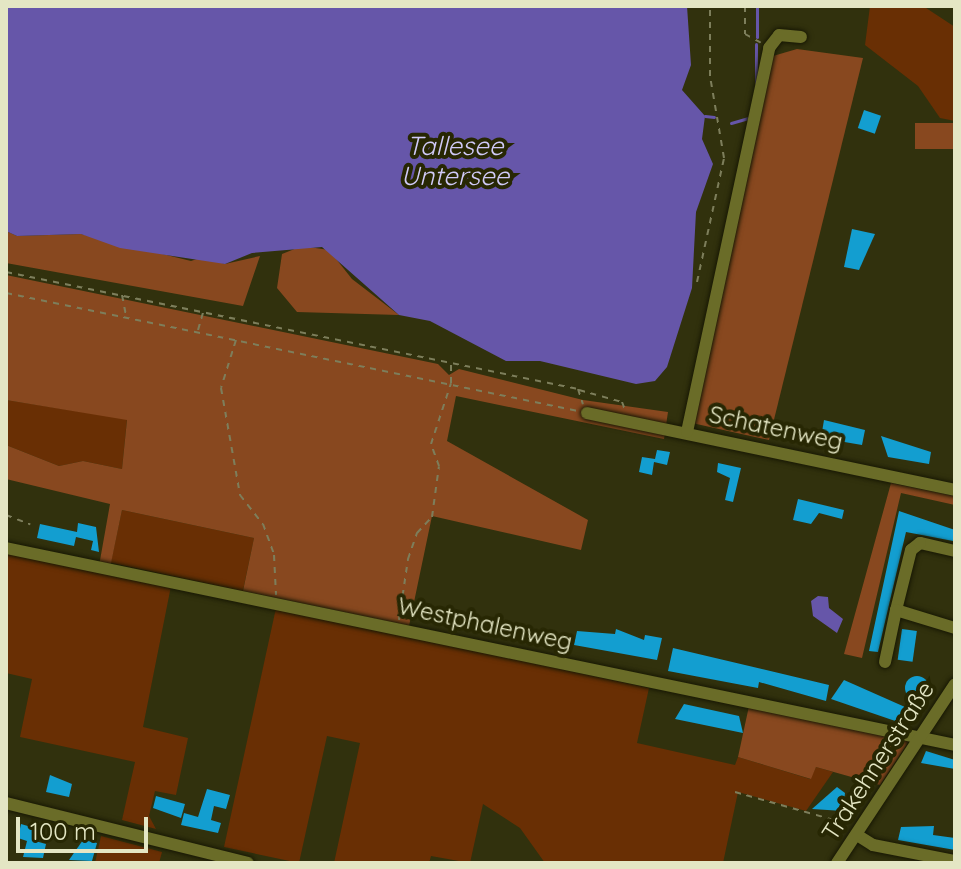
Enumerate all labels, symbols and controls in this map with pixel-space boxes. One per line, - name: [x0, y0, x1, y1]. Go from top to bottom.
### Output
- water label: Tallesee Untersee: [401, 130, 509, 192]
- street label: Schatenweg: [706, 400, 846, 456]
- street label: Westphalenweg: [395, 591, 575, 657]
- street label: Trakehnerstraße: [816, 676, 940, 846]
- scale bar: [20, 801, 152, 851]
- text: 100 m: [30, 816, 96, 846]

